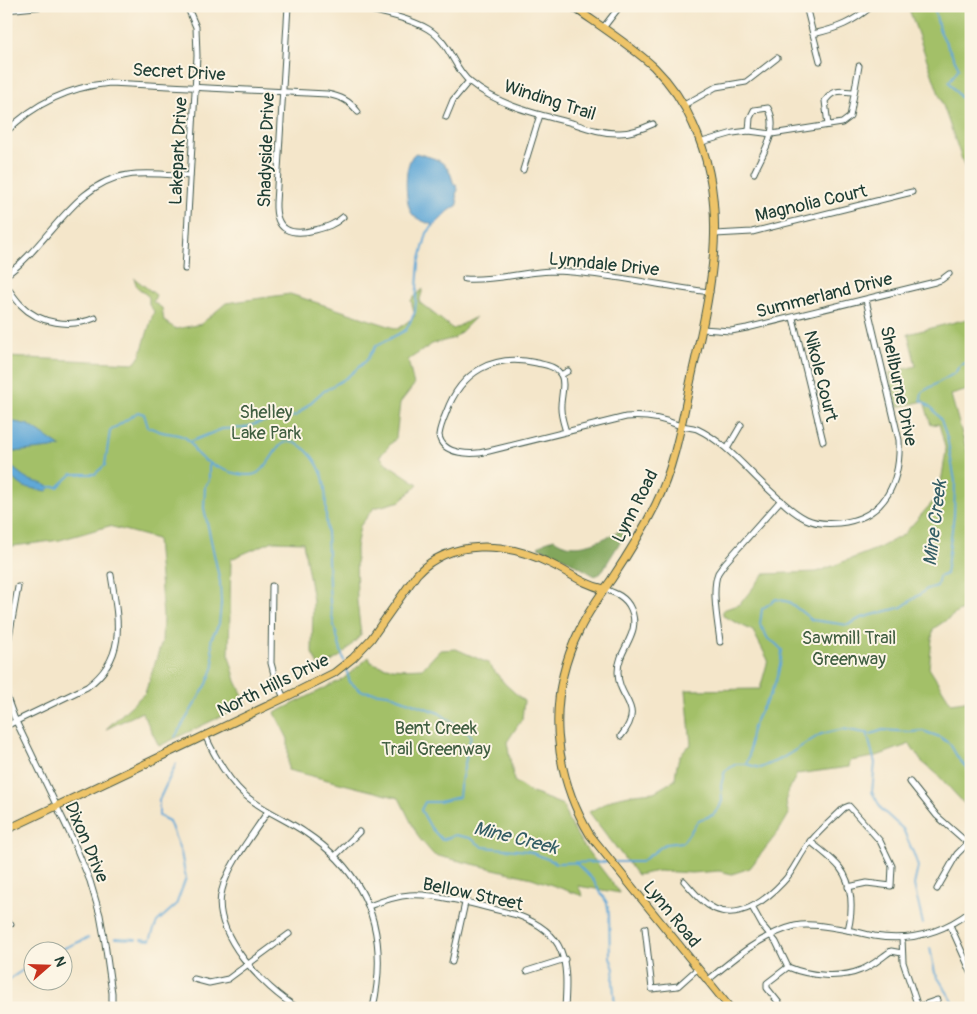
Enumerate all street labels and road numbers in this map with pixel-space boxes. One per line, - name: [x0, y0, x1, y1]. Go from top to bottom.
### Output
- street label: Secret Drive: [132, 59, 226, 86]
- street label: Winding Trail: [501, 75, 599, 126]
- street label: Shadyside Drive: [253, 92, 280, 208]
- street label: Lakepark Drive: [164, 96, 193, 206]
- street label: Magnolia Court: [753, 179, 870, 228]
- street label: Lynndale Drive: [548, 247, 660, 282]
- street label: Summerland Drive: [754, 267, 895, 324]
- street label: Shellburne Drive: [875, 324, 922, 448]
- street label: Nikole Court: [798, 328, 843, 425]
- street label: Lynn Road: [607, 466, 664, 547]
- street label: North Hills Drive: [214, 648, 333, 722]
- street label: Dixon Drive: [59, 798, 114, 886]
- street label: Bellow Street: [421, 873, 526, 916]
- street label: Lynn Road: [638, 876, 706, 952]

